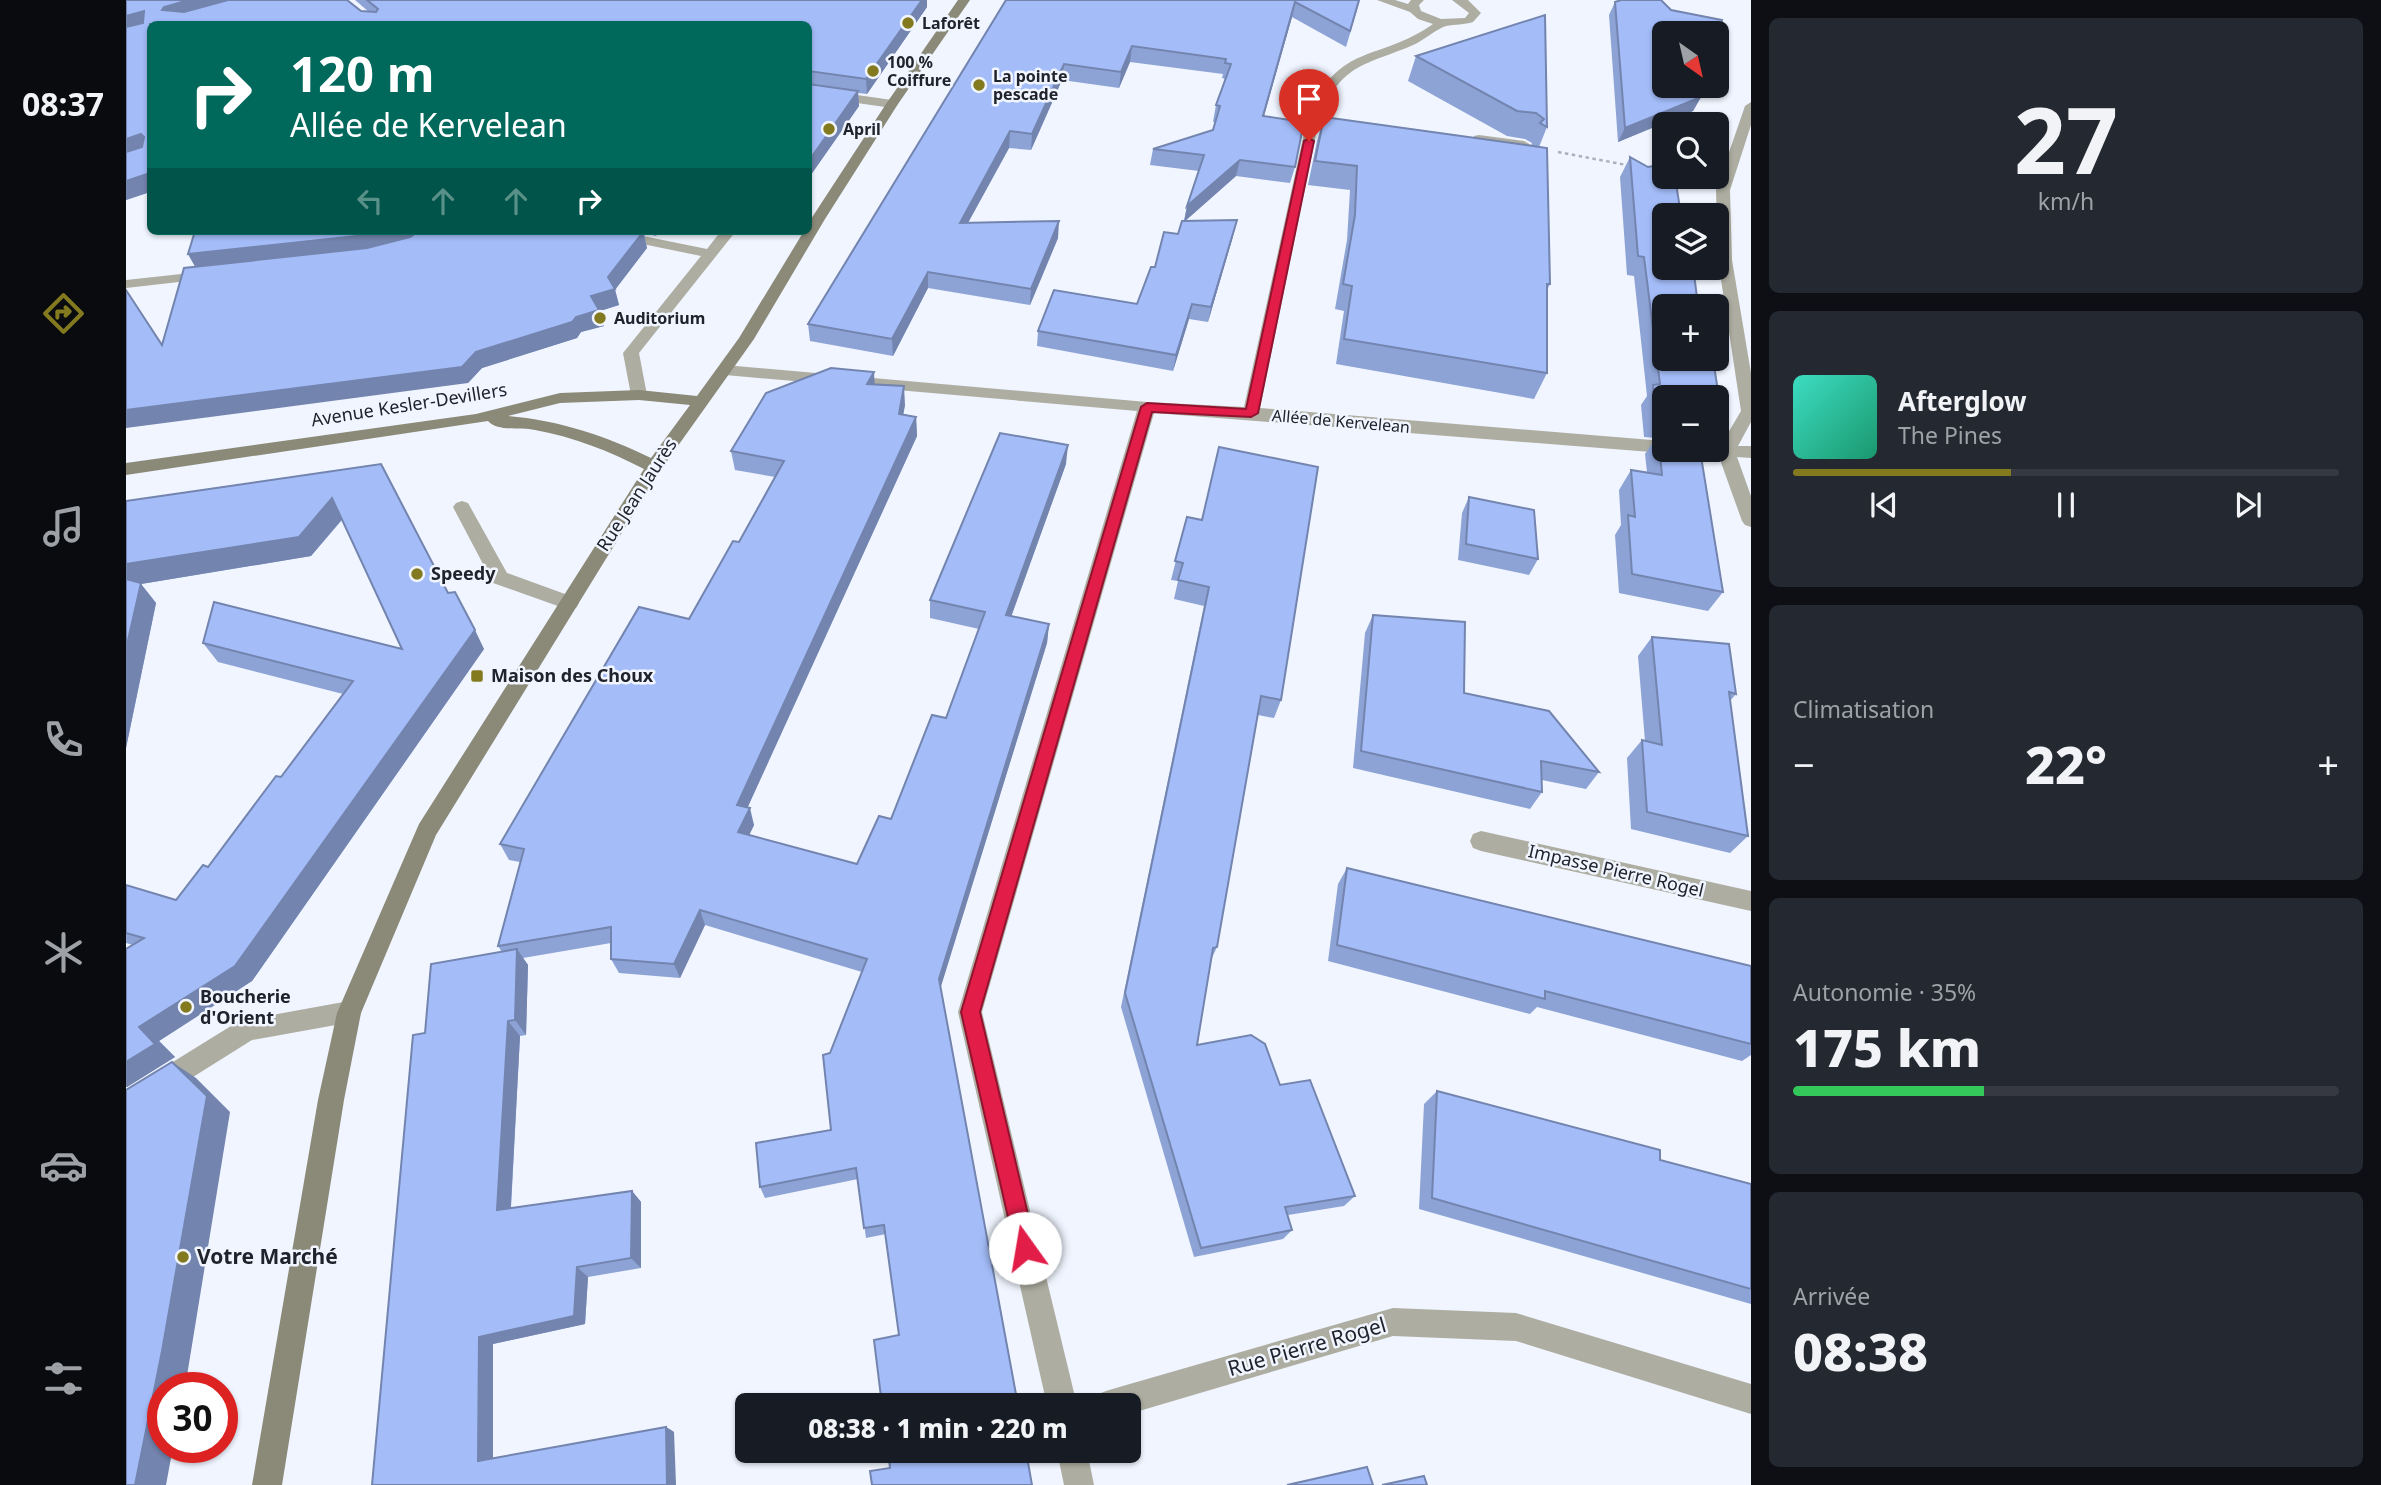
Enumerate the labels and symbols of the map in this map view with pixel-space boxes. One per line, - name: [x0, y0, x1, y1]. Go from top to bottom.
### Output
- place label: Laforêt: [922, 12, 980, 34]
- marker: Laforêt: [900, 15, 916, 31]
- north arrow: [1652, 21, 1729, 98]
- place label: 100 % Coiffure: [887, 51, 951, 91]
- marker: 100 % Coiffure: [865, 63, 881, 79]
- place label: La pointe pescade: [993, 65, 1067, 105]
- pin: [1279, 69, 1339, 141]
- marker: La pointe pescade: [971, 77, 987, 93]
- place label: April: [843, 118, 881, 140]
- marker: April: [821, 121, 837, 137]
- place label: Auditorium: [614, 307, 705, 329]
- marker: Auditorium: [592, 310, 608, 326]
- street label: Avenue Kesler-Devillers: [309, 377, 509, 431]
- street label: Allée de Kervelean: [1271, 404, 1411, 438]
- street label: Rue Jean Jaurès: [591, 433, 682, 556]
- place label: Speedy: [431, 561, 496, 585]
- marker: Speedy: [409, 566, 425, 582]
- place label: Maison des Choux: [491, 663, 654, 687]
- marker: Maison des Choux: [469, 668, 485, 684]
- street label: Impasse Pierre Rogel: [1526, 838, 1706, 902]
- place label: Boucherie d'Orient: [200, 984, 291, 1029]
- marker: Boucherie d'Orient: [178, 999, 194, 1015]
- position arrow: [988, 1211, 1062, 1285]
- place label: Votre Marché: [197, 1242, 338, 1270]
- marker: Votre Marché: [175, 1249, 191, 1265]
- street label: Rue Pierre Rogel: [1224, 1310, 1389, 1382]
- speed limit sign: 30: [147, 1372, 238, 1463]

